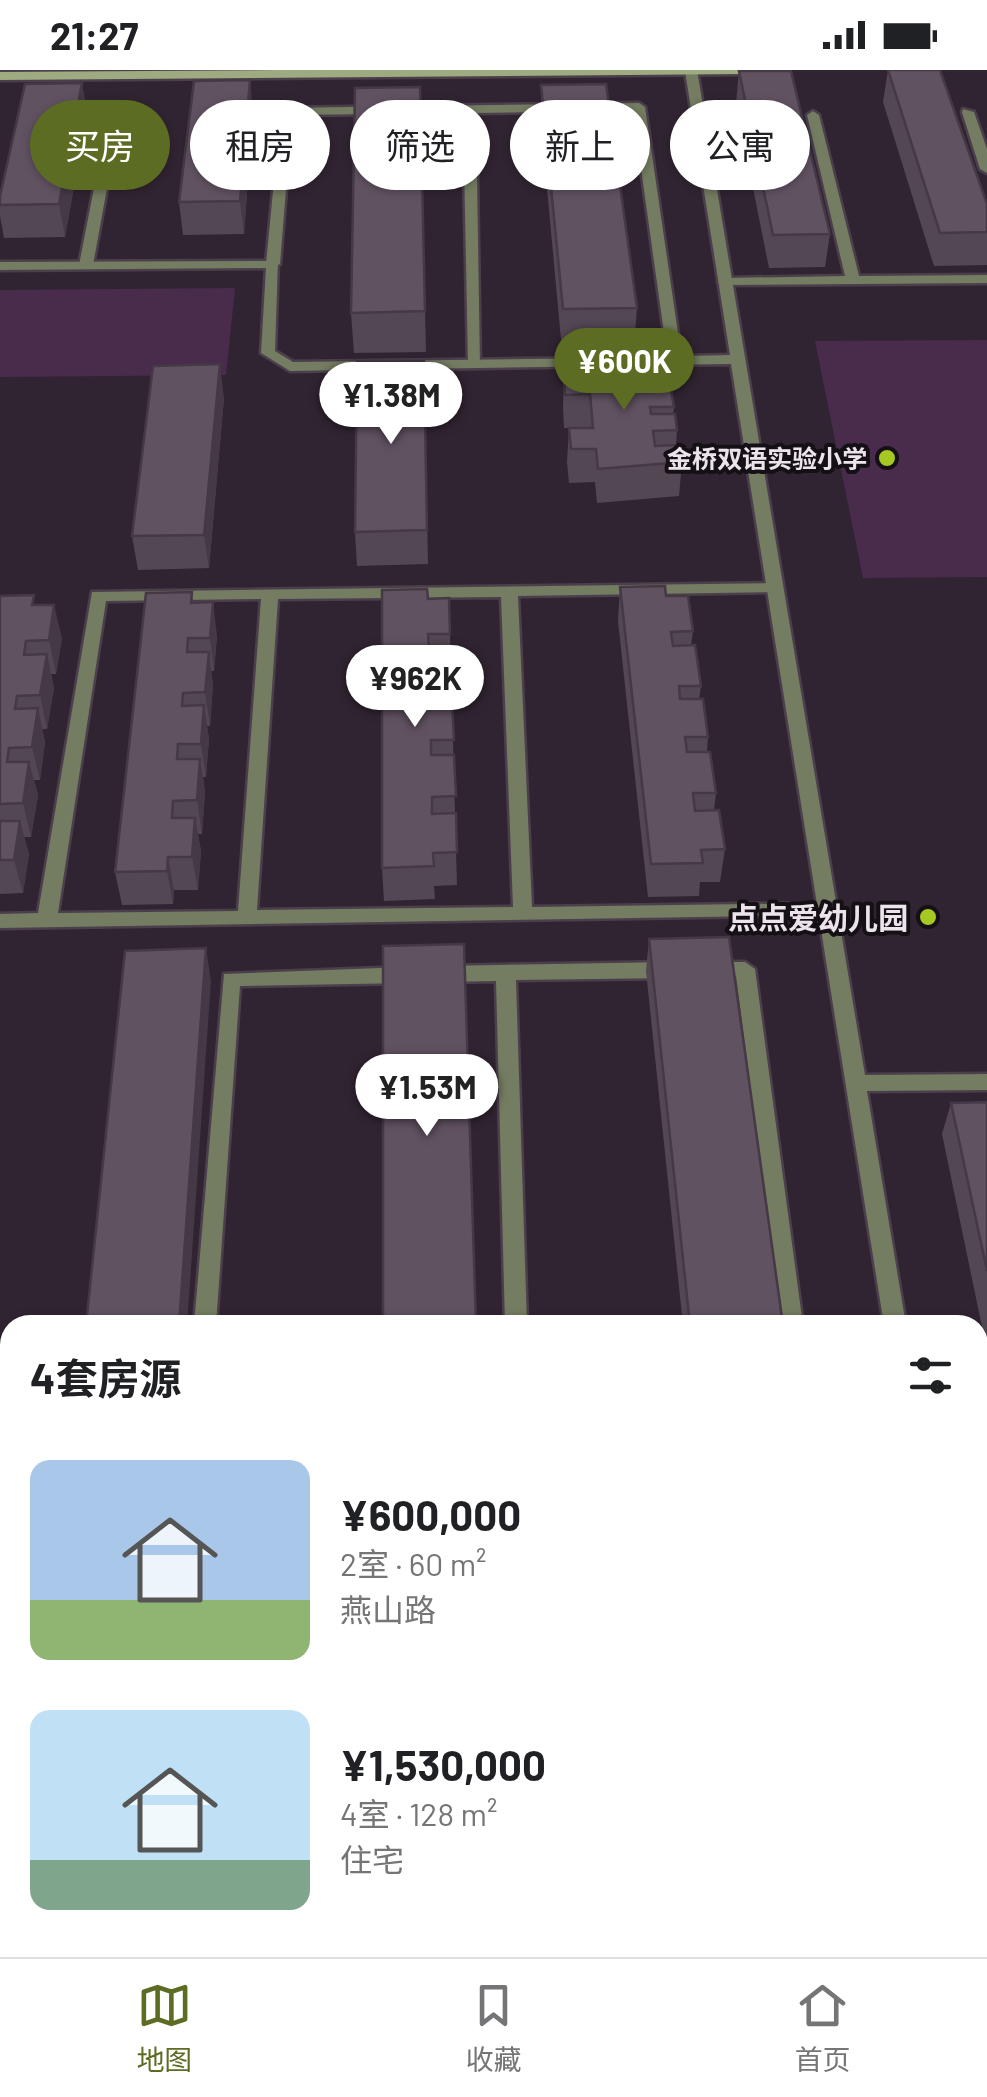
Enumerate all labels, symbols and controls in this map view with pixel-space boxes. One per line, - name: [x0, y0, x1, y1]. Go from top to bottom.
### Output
- text: 21:27: [50, 12, 138, 58]
- chip: 买房: [30, 100, 170, 190]
- chip: 租房: [190, 100, 330, 190]
- chip: 筛选: [350, 100, 490, 190]
- chip: 新上: [510, 100, 650, 190]
- chip: 公寓: [670, 100, 810, 190]
- pin: ¥600K: [554, 328, 694, 413]
- text: ¥600K: [576, 341, 672, 379]
- pin: ¥1.38M: [310, 362, 472, 447]
- text: ¥1.38M: [341, 375, 441, 413]
- place label: 金桥双语实验小学: [667, 443, 867, 473]
- marker: 金桥双语实验小学: [876, 447, 898, 469]
- pin: ¥962K: [345, 645, 485, 730]
- text: ¥962K: [368, 658, 462, 696]
- place label: 点点爱幼儿园: [728, 899, 908, 935]
- marker: 点点爱幼儿园: [917, 906, 939, 928]
- pin: ¥1.53M: [346, 1054, 508, 1139]
- text: ¥1.53M: [377, 1067, 477, 1105]
- icon: filters: [903, 1348, 958, 1403]
- text: 4套房源: [30, 1352, 181, 1402]
- text: ¥600,000: [340, 1489, 521, 1539]
- icon: home: [110, 1500, 230, 1620]
- text: 2室 · 60 m²: [340, 1544, 487, 1582]
- text: 燕山路: [340, 1590, 436, 1628]
- text: ¥1,530,000: [340, 1739, 546, 1789]
- icon: home: [110, 1750, 230, 1870]
- text: 4室 · 128 m²: [340, 1794, 497, 1832]
- text: 住宅: [340, 1840, 404, 1878]
- tab: 地图: [136, 1978, 193, 2078]
- tab: 收藏: [465, 1978, 522, 2078]
- tab: 首页: [794, 1978, 851, 2078]

